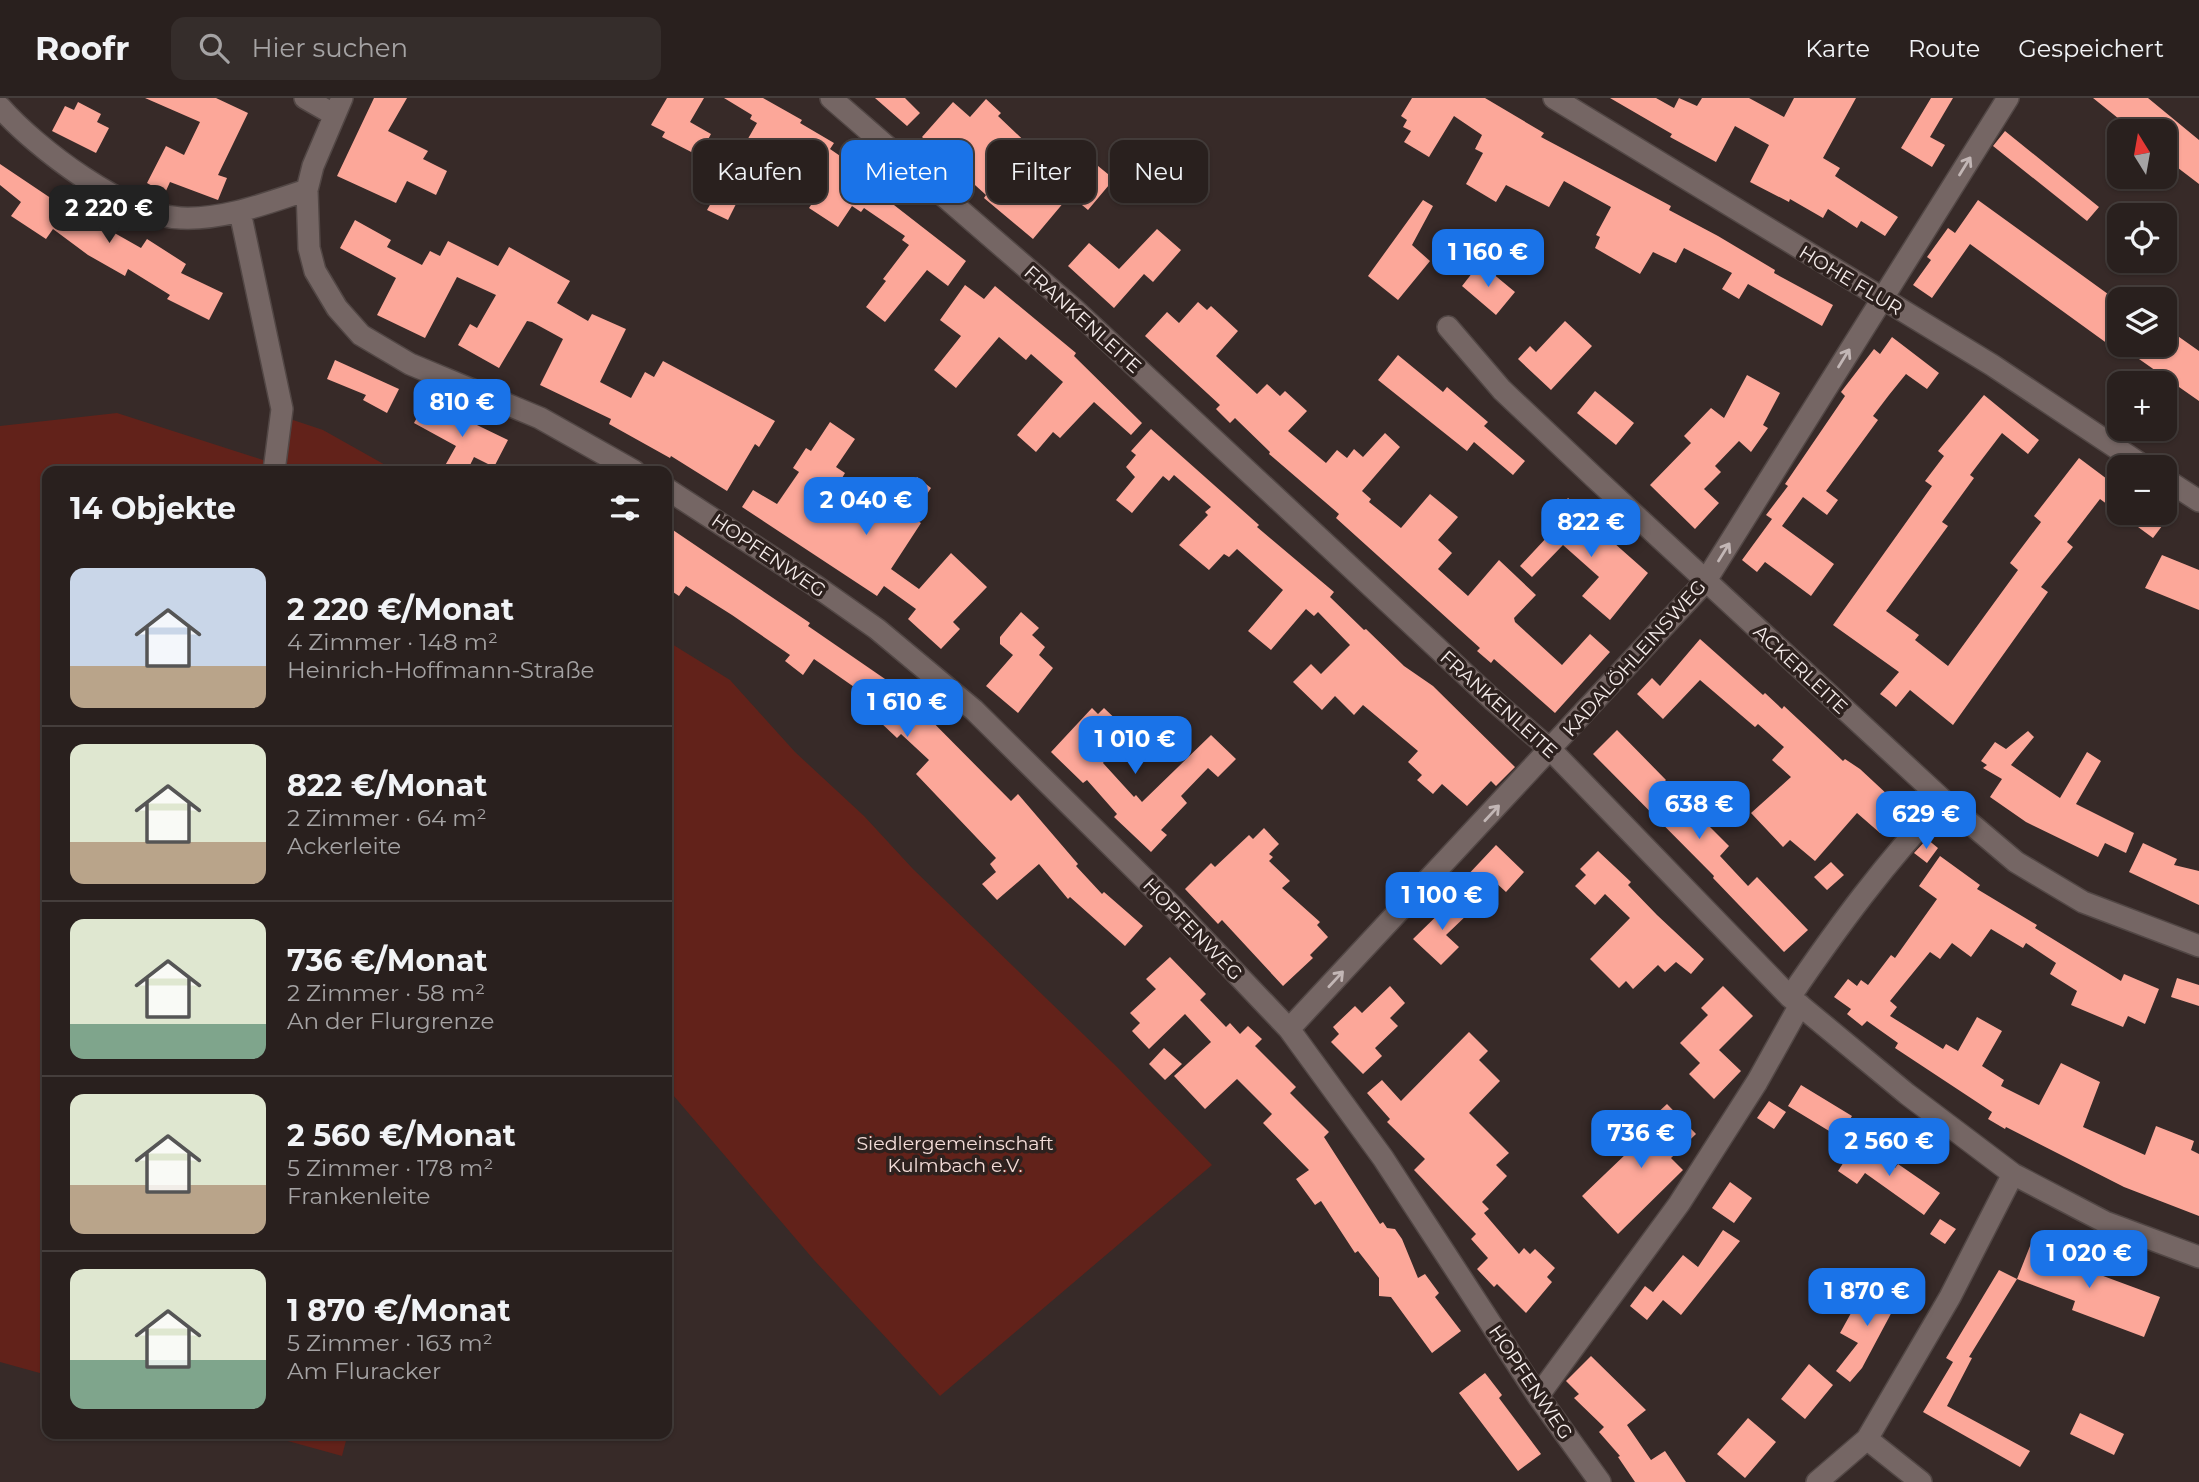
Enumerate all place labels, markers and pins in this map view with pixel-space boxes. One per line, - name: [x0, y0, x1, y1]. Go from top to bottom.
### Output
- pin: 2 220 €: [44, 186, 174, 245]
- pin: 1 160 €: [1423, 230, 1553, 289]
- pin: 810 €: [413, 380, 511, 439]
- pin: 2 040 €: [801, 478, 931, 537]
- pin: 822 €: [1542, 500, 1640, 559]
- pin: 1 610 €: [842, 680, 972, 739]
- pin: 1 010 €: [1070, 716, 1200, 776]
- pin: 638 €: [1650, 782, 1748, 841]
- pin: 629 €: [1877, 792, 1975, 851]
- pin: 1 100 €: [1377, 872, 1507, 932]
- pin: 736 €: [1592, 1110, 1690, 1170]
- pin: 2 560 €: [1824, 1118, 1954, 1178]
- pin: 1 020 €: [2024, 1230, 2154, 1290]
- pin: 1 870 €: [1802, 1268, 1932, 1328]

